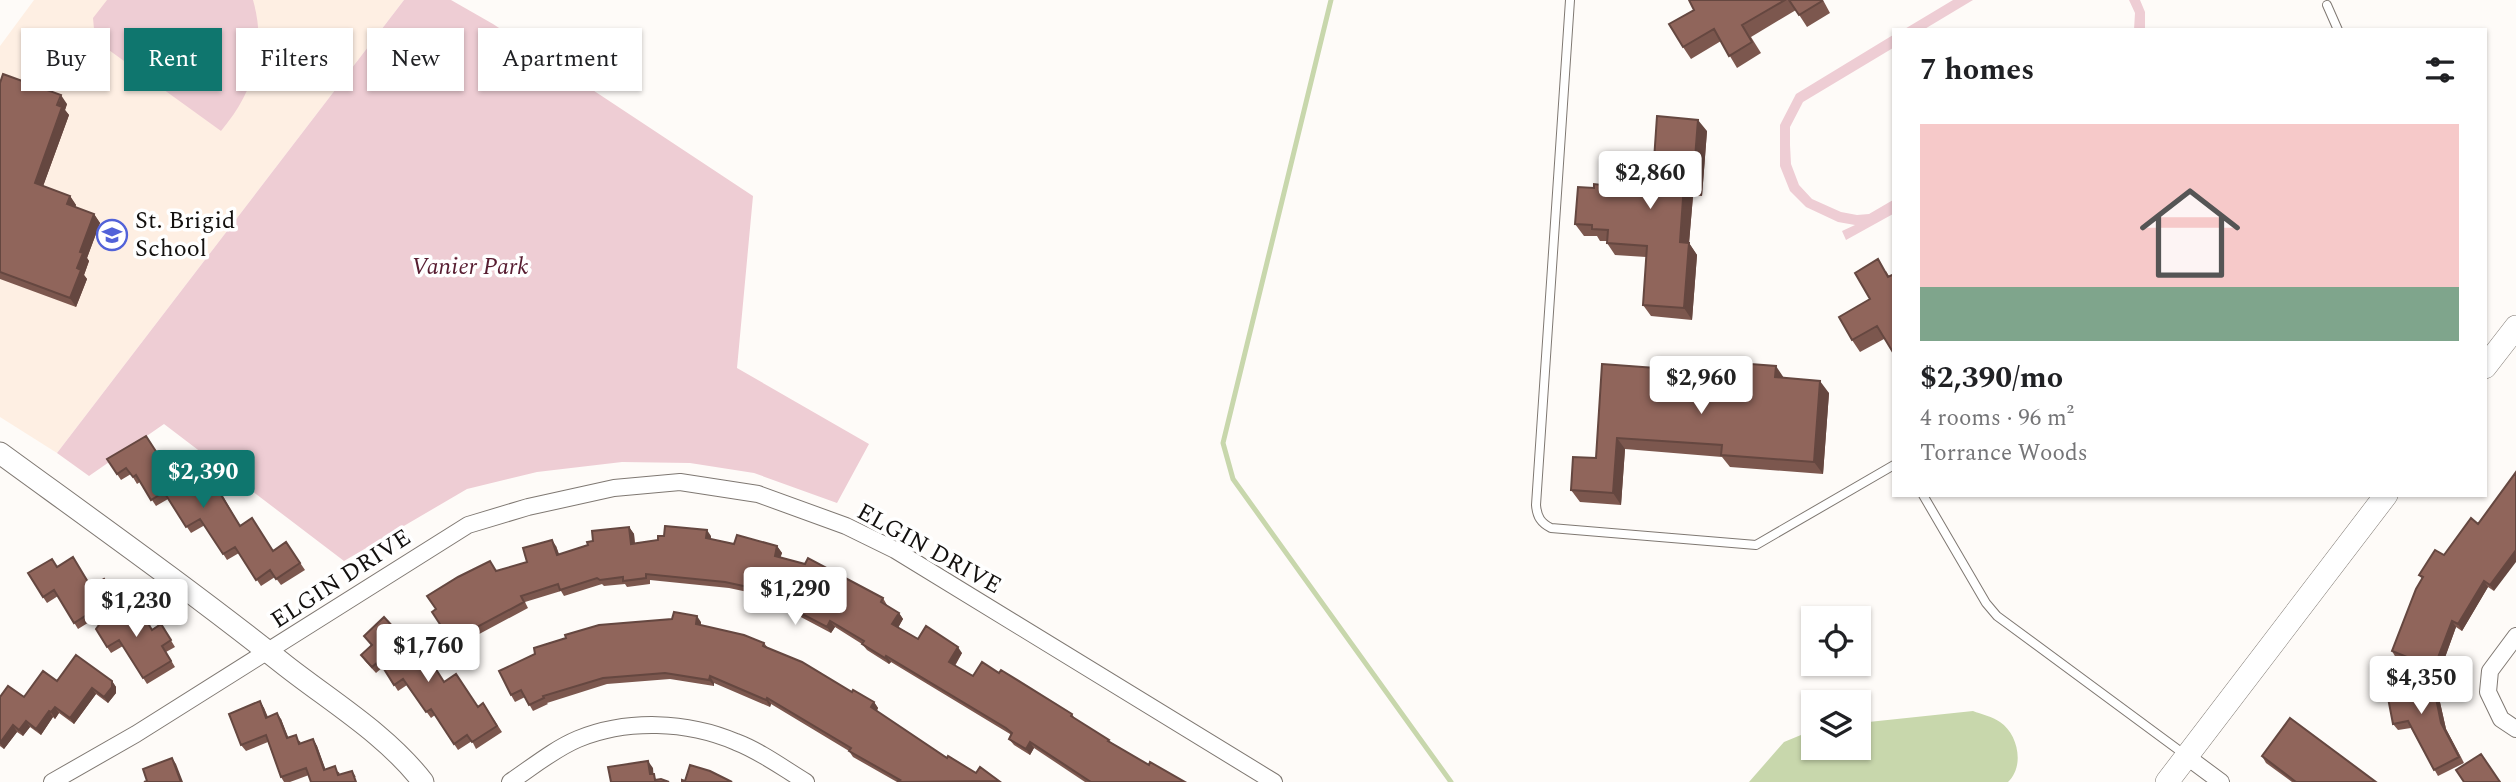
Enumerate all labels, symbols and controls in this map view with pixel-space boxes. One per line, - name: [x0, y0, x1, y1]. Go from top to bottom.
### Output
- chip: Buy: [21, 28, 110, 91]
- chip: Rent: [124, 28, 222, 91]
- chip: Filters: [236, 28, 353, 91]
- chip: New: [367, 28, 464, 91]
- chip: Apartment: [478, 28, 642, 91]
- text: 7 homes: [1920, 47, 2034, 93]
- icon: filters: [2421, 51, 2459, 89]
- pin: $2,860: [1593, 152, 1707, 211]
- text: $2,860: [1615, 156, 1685, 191]
- icon: home: [2127, 170, 2253, 296]
- place label: St. Brigid School: [135, 203, 235, 267]
- school or university icon: St. Brigid School: [95, 218, 129, 252]
- park label: Vanier Park: [412, 249, 528, 285]
- text: $2,390/mo: [1920, 355, 2063, 401]
- pin: $2,960: [1644, 356, 1758, 416]
- text: $2,960: [1666, 361, 1736, 396]
- text: 4 rooms · 96 m²: [1920, 401, 2074, 436]
- text: Torrance Woods: [1920, 436, 2088, 471]
- pin: $2,390: [146, 450, 260, 510]
- text: $2,390: [168, 455, 238, 490]
- street label: ELGIN DRIVE: [850, 494, 1008, 604]
- street label: ELGIN DRIVE: [264, 520, 418, 638]
- pin: $1,290: [738, 568, 852, 627]
- text: $1,290: [760, 572, 830, 607]
- pin: $1,230: [79, 580, 193, 639]
- text: $1,230: [101, 584, 171, 619]
- map controls: [1801, 606, 1871, 760]
- button: locate: [1801, 606, 1871, 676]
- pin: $1,760: [371, 624, 485, 684]
- text: $1,760: [393, 629, 463, 664]
- pin: $4,350: [2364, 656, 2478, 716]
- text: $4,350: [2386, 661, 2456, 696]
- button: layers: [1801, 690, 1871, 760]

